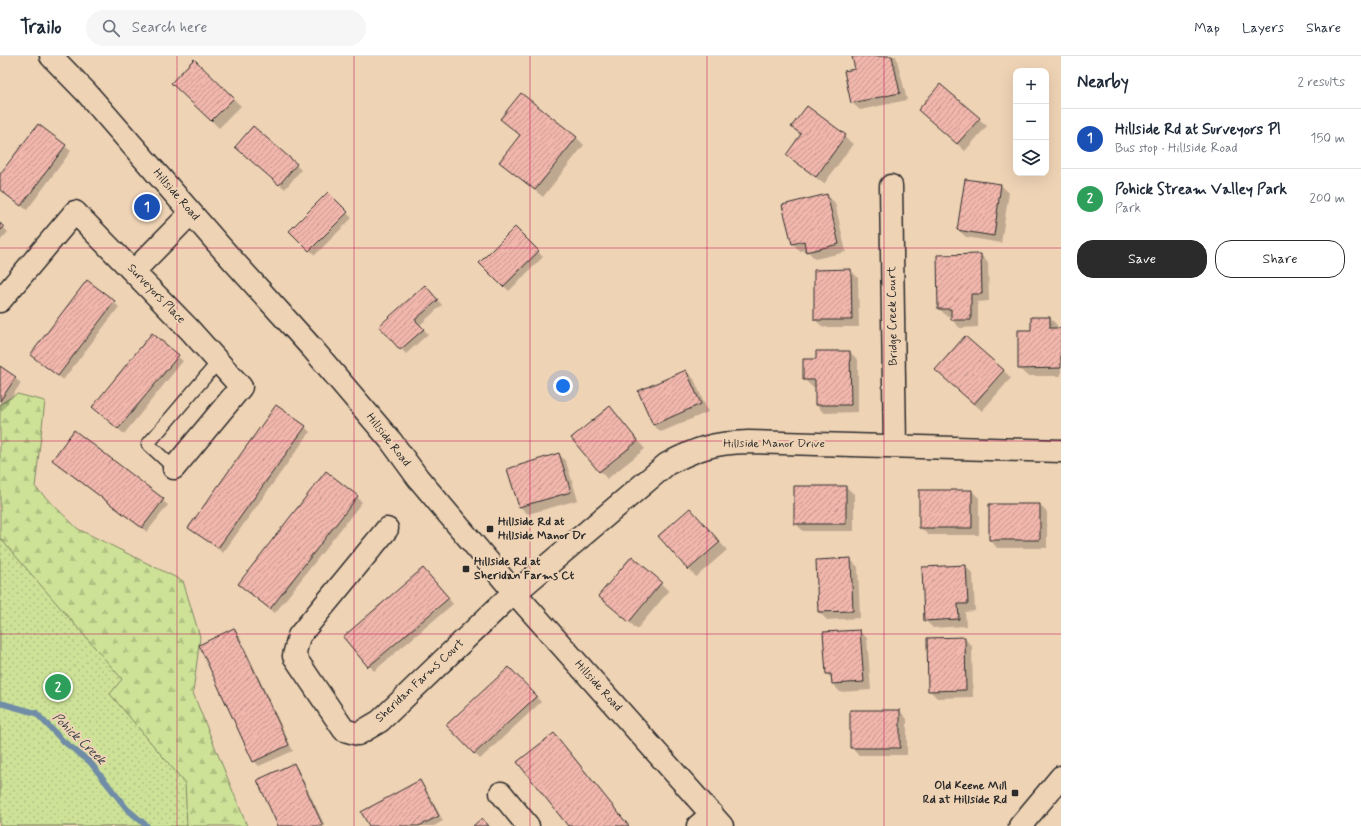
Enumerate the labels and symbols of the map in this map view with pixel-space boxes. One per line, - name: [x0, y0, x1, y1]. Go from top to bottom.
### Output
- street label: Hillside Road: [149, 166, 203, 224]
- pin: 1: [134, 192, 160, 222]
- street label: Surveyors Place: [123, 261, 189, 327]
- street label: Bridge Creek Court: [884, 266, 902, 366]
- your location: [553, 376, 573, 396]
- street label: Hillside Road: [362, 410, 414, 470]
- street label: Hillside Manor Drive: [723, 436, 825, 452]
- place label: Hillside Rd at Hillside Manor Dr: [498, 514, 586, 544]
- marker: Hillside Rd at Hillside Manor Dr: [485, 524, 495, 534]
- place label: Hillside Rd at Sheridan Farms Ct: [474, 554, 575, 584]
- marker: Hillside Rd at Sheridan Farms Ct: [461, 564, 471, 574]
- street label: Sheridan Farms Court: [372, 635, 468, 726]
- street label: Hillside Road: [571, 657, 625, 715]
- pin: 2: [45, 672, 71, 702]
- water label: Pohick Creek: [49, 709, 110, 770]
- place label: Old Keene Mill Rd at Hillside Rd: [923, 778, 1007, 808]
- marker: Old Keene Mill Rd at Hillside Rd: [1010, 788, 1020, 798]

